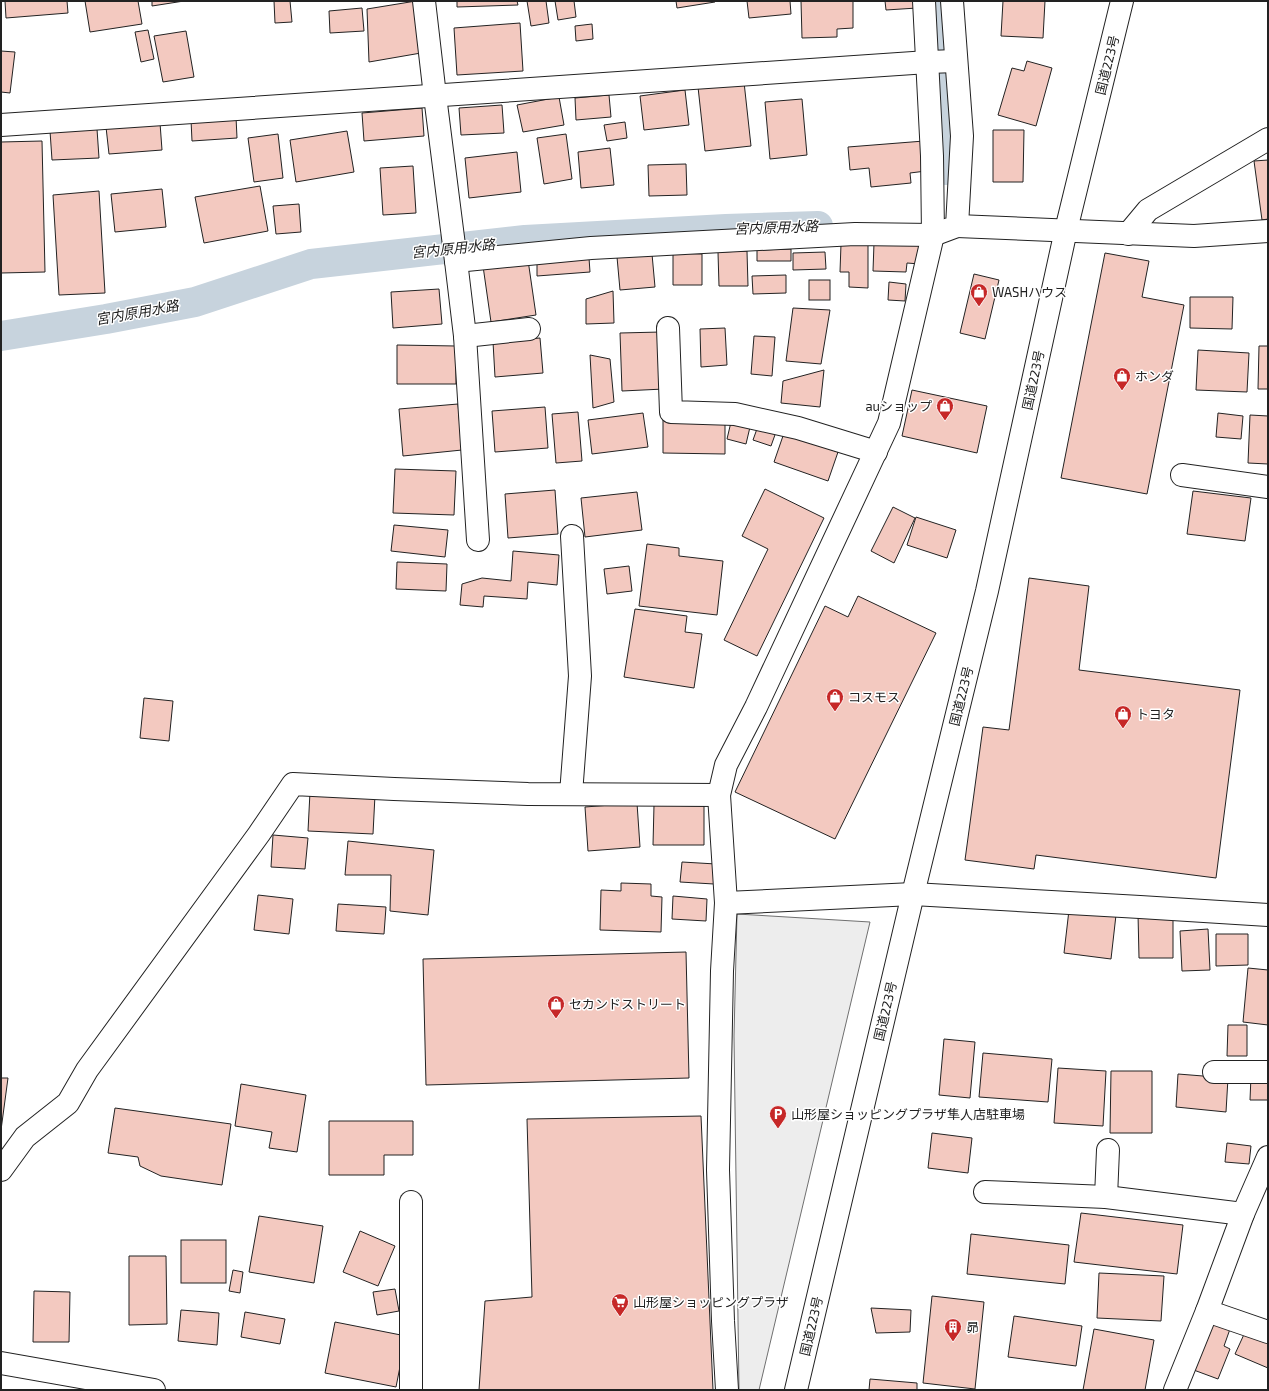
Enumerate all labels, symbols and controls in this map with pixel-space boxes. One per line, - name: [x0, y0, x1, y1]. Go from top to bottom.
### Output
- street label: 国道223号: [1092, 34, 1122, 96]
- water label: 宮内原用水路: [734, 217, 819, 237]
- water label: 宮内原用水路: [410, 235, 497, 261]
- shop icon: WASHハウス: [969, 282, 989, 307]
- place label: WASHハウス: [992, 284, 1067, 300]
- water label: 宮内原用水路: [94, 296, 181, 328]
- street label: 国道223号: [1019, 349, 1047, 411]
- shop icon: ホンダ: [1112, 366, 1132, 391]
- place label: ホンダ: [1135, 368, 1174, 384]
- shop icon: auショップ: [935, 396, 955, 421]
- place label: auショップ: [865, 398, 932, 414]
- street label: 国道223号: [946, 665, 976, 727]
- shop icon: コスモス: [825, 687, 845, 712]
- place label: コスモス: [848, 689, 900, 705]
- shop icon: トヨタ: [1113, 704, 1133, 729]
- place label: トヨタ: [1136, 706, 1175, 722]
- street label: 国道223号: [870, 980, 900, 1042]
- shop icon: セカンドストリート: [546, 994, 566, 1019]
- place label: セカンドストリート: [569, 996, 686, 1012]
- parking icon: 山形屋ショッピングプラザ隼人店駐車場: [768, 1104, 788, 1129]
- place label: 山形屋ショッピングプラザ隼人店駐車場: [791, 1106, 1025, 1122]
- supermarket icon: 山形屋ショッピングプラザ: [610, 1292, 630, 1317]
- place label: 山形屋ショッピングプラザ: [633, 1294, 789, 1310]
- street label: 国道223号: [796, 1295, 826, 1357]
- building icon: 昴: [943, 1317, 963, 1342]
- place label: 昴: [966, 1319, 979, 1335]

